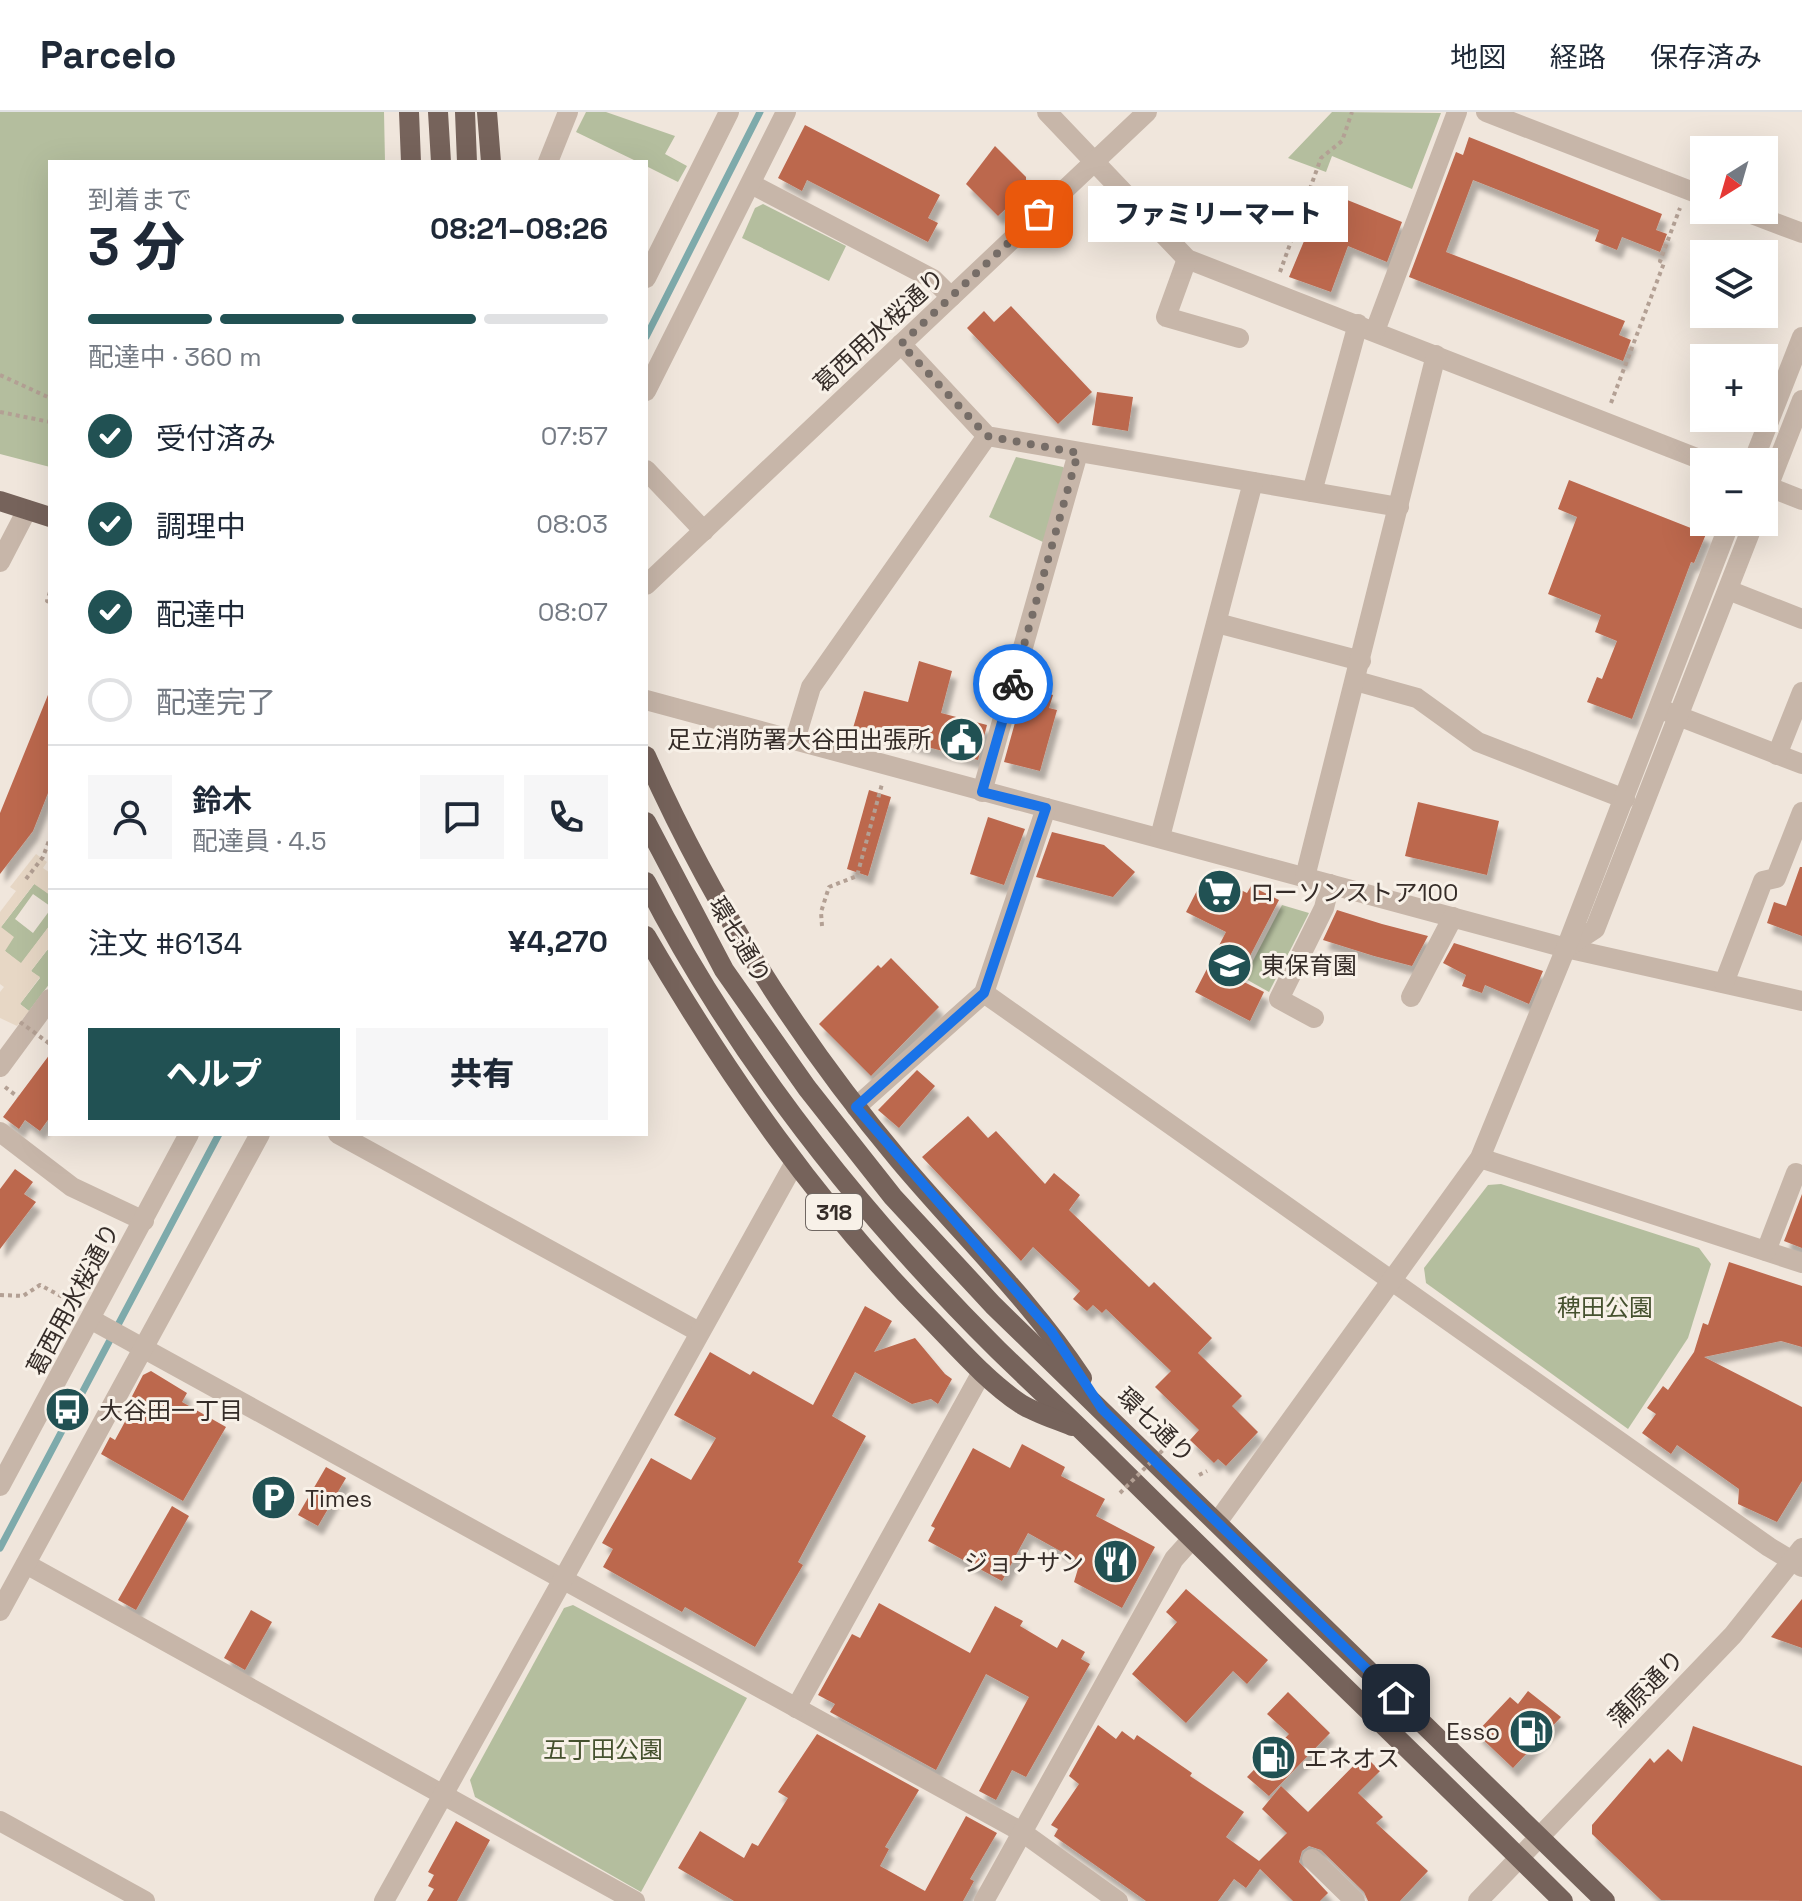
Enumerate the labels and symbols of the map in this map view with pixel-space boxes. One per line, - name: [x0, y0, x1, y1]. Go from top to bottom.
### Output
- north arrow: [1690, 136, 1778, 224]
- pin: [1005, 180, 1073, 248]
- callout: ファミリーマート: [1087, 186, 1347, 242]
- street label: 葛西用水桜通り: [807, 261, 951, 399]
- courier: [973, 644, 1053, 724]
- public building icon: 足立消防署大谷田出張所: [938, 715, 986, 763]
- place label: 足立消防署大谷田出張所: [667, 724, 931, 755]
- supermarket icon: ローソンストア100: [1195, 868, 1243, 916]
- place label: ローソンストア100: [1250, 877, 1458, 908]
- street label: 環七通り: [702, 891, 778, 989]
- school or university icon: 東保育園: [1206, 941, 1254, 989]
- place label: 東保育園: [1261, 950, 1357, 981]
- road number: 318: [806, 1194, 862, 1230]
- street label: 葛西用水桜通り: [20, 1218, 126, 1380]
- park label: 稗田公園: [1557, 1292, 1653, 1323]
- street label: 環七通り: [1111, 1381, 1201, 1469]
- bus stop icon: 大谷田一丁目: [44, 1386, 92, 1434]
- place label: 大谷田一丁目: [99, 1395, 243, 1426]
- parking icon: Times: [250, 1474, 298, 1522]
- place label: Times: [305, 1483, 372, 1514]
- restaurant icon: ジョナサン: [1091, 1538, 1139, 1586]
- place label: ジョナサン: [964, 1547, 1084, 1578]
- street label: 蒲原通り: [1602, 1643, 1690, 1733]
- pin: [1362, 1664, 1430, 1732]
- fuel station icon: Esso: [1507, 1707, 1555, 1755]
- place label: Esso: [1446, 1716, 1500, 1747]
- park label: 五丁田公園: [543, 1734, 663, 1765]
- fuel station icon: エネオス: [1249, 1734, 1297, 1782]
- place label: エネオス: [1304, 1743, 1400, 1774]

